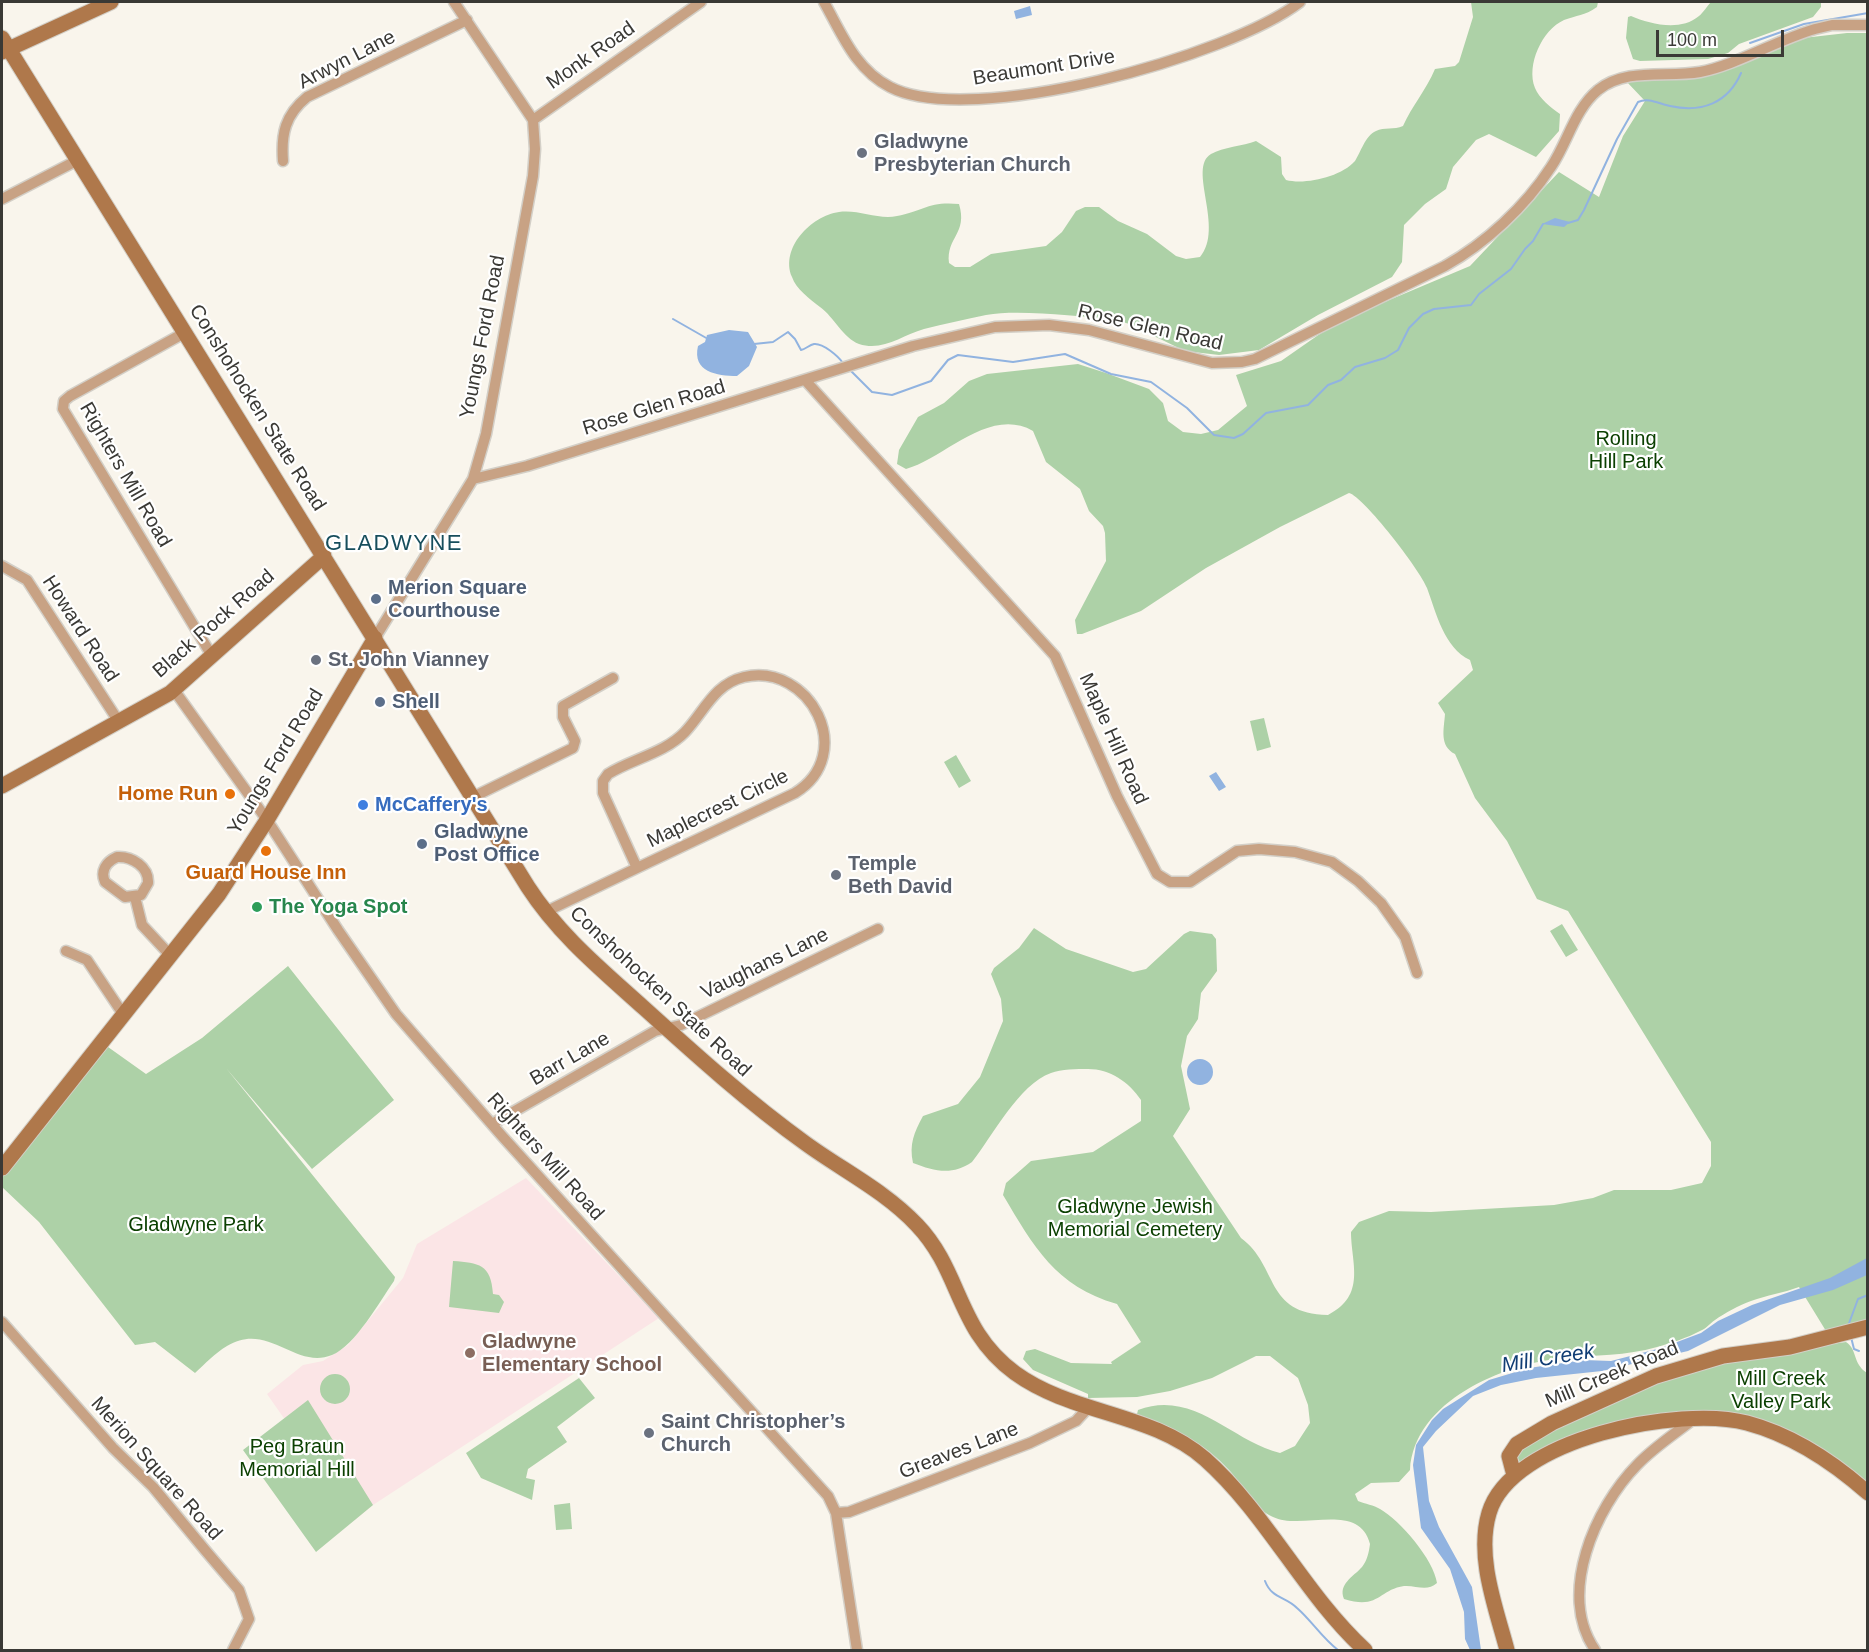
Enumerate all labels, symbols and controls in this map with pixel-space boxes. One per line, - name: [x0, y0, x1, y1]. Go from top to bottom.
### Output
- street label: Monk Road: [542, 17, 640, 95]
- scale bar: [1659, 18, 1786, 56]
- street label: Arwyn Lane: [295, 25, 399, 95]
- text: 100 m: [1667, 30, 1717, 50]
- street label: Beaumont Drive: [971, 45, 1117, 91]
- place label: Gladwyne Presbyterian Church: [874, 130, 1071, 177]
- marker: Gladwyne Presbyterian Church: [855, 146, 869, 160]
- street label: Youngs Ford Road: [455, 253, 511, 421]
- street label: Conshohocken State Road: [183, 300, 331, 516]
- street label: Rose Glen Road: [1075, 300, 1225, 356]
- street label: Rose Glen Road: [580, 375, 728, 441]
- street label: Righters Mill Road: [74, 398, 176, 552]
- park label: Rolling Hill Park: [1589, 427, 1663, 474]
- district label: GLADWYNE: [325, 531, 463, 557]
- street label: Black Rock Road: [148, 565, 280, 683]
- street label: Howard Road: [37, 571, 123, 687]
- place label: Merion Square Courthouse: [388, 576, 527, 623]
- marker: Merion Square Courthouse: [369, 592, 383, 606]
- place label: St. John Vianney: [328, 648, 489, 672]
- marker: St. John Vianney: [309, 653, 323, 667]
- street label: Maple Hill Road: [1073, 670, 1153, 808]
- street label: Youngs Ford Road: [223, 685, 329, 839]
- place label: Shell: [392, 690, 440, 714]
- marker: Shell: [373, 695, 387, 709]
- street label: Maplecrest Circle: [643, 764, 793, 854]
- place label: Home Run: [118, 782, 218, 806]
- marker: Home Run: [223, 787, 237, 801]
- place label: McCaffery's: [375, 793, 488, 817]
- marker: McCaffery's: [356, 798, 370, 812]
- place label: Gladwyne Post Office: [434, 820, 540, 867]
- marker: Gladwyne Post Office: [415, 837, 429, 851]
- marker: Guard House Inn: [259, 844, 273, 858]
- place label: Temple Beth David: [848, 852, 952, 899]
- place label: Guard House Inn: [185, 861, 347, 885]
- marker: Temple Beth David: [829, 868, 843, 882]
- place label: The Yoga Spot: [269, 895, 408, 919]
- marker: The Yoga Spot: [250, 900, 264, 914]
- street label: Conshohocken State Road: [564, 902, 756, 1082]
- street label: Vaughans Lane: [697, 923, 833, 1005]
- street label: Barr Lane: [526, 1027, 614, 1091]
- street label: Righters Mill Road: [481, 1088, 609, 1226]
- park label: Gladwyne Jewish Memorial Cemetery: [1048, 1195, 1222, 1242]
- park label: Gladwyne Park: [128, 1213, 264, 1237]
- place label: Gladwyne Elementary School: [482, 1330, 662, 1377]
- street label: Mill Creek Road: [1542, 1336, 1682, 1414]
- water label: Mill Creek: [1500, 1339, 1596, 1379]
- marker: Gladwyne Elementary School: [463, 1346, 477, 1360]
- park label: Mill Creek Valley Park: [1731, 1367, 1831, 1414]
- street label: Merion Square Road: [85, 1392, 227, 1546]
- place label: Saint Christopher’s Church: [661, 1410, 845, 1457]
- street label: Greaves Lane: [896, 1417, 1022, 1485]
- marker: Saint Christopher’s Church: [642, 1426, 656, 1440]
- park label: Peg Braun Memorial Hill: [239, 1435, 355, 1482]

